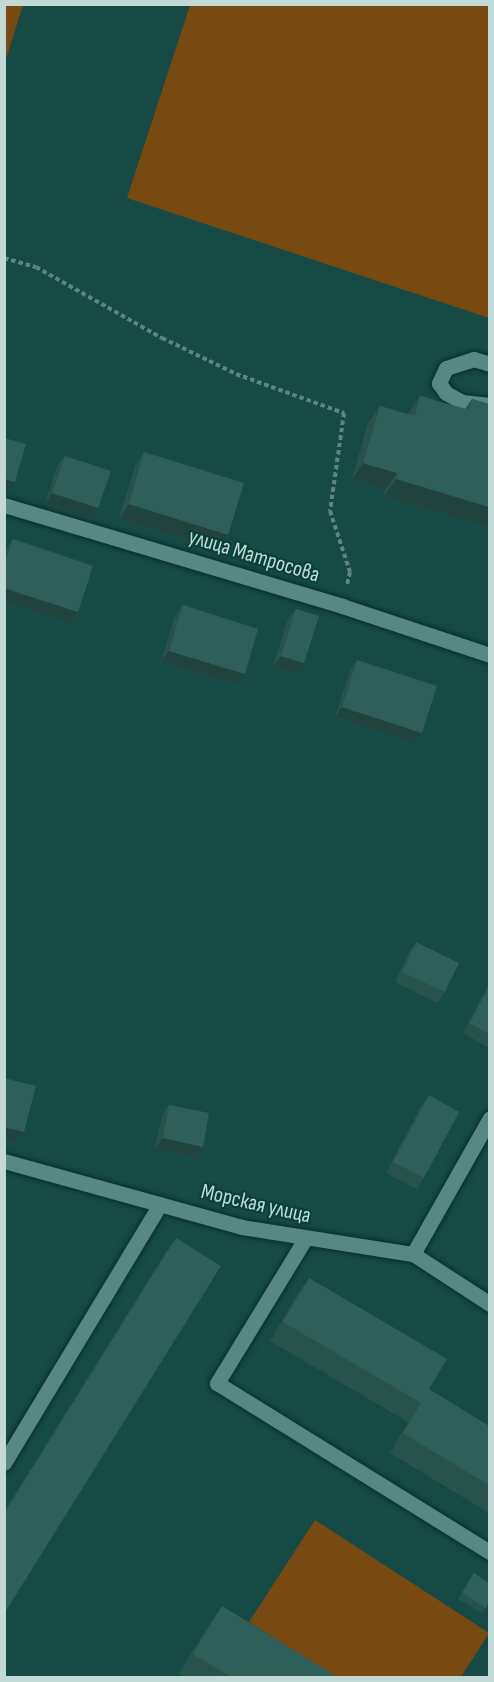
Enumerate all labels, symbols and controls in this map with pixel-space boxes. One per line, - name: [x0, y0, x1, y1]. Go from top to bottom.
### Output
- street label: улица Матросова: [185, 524, 323, 588]
- street label: Морская улица: [199, 1179, 313, 1229]

